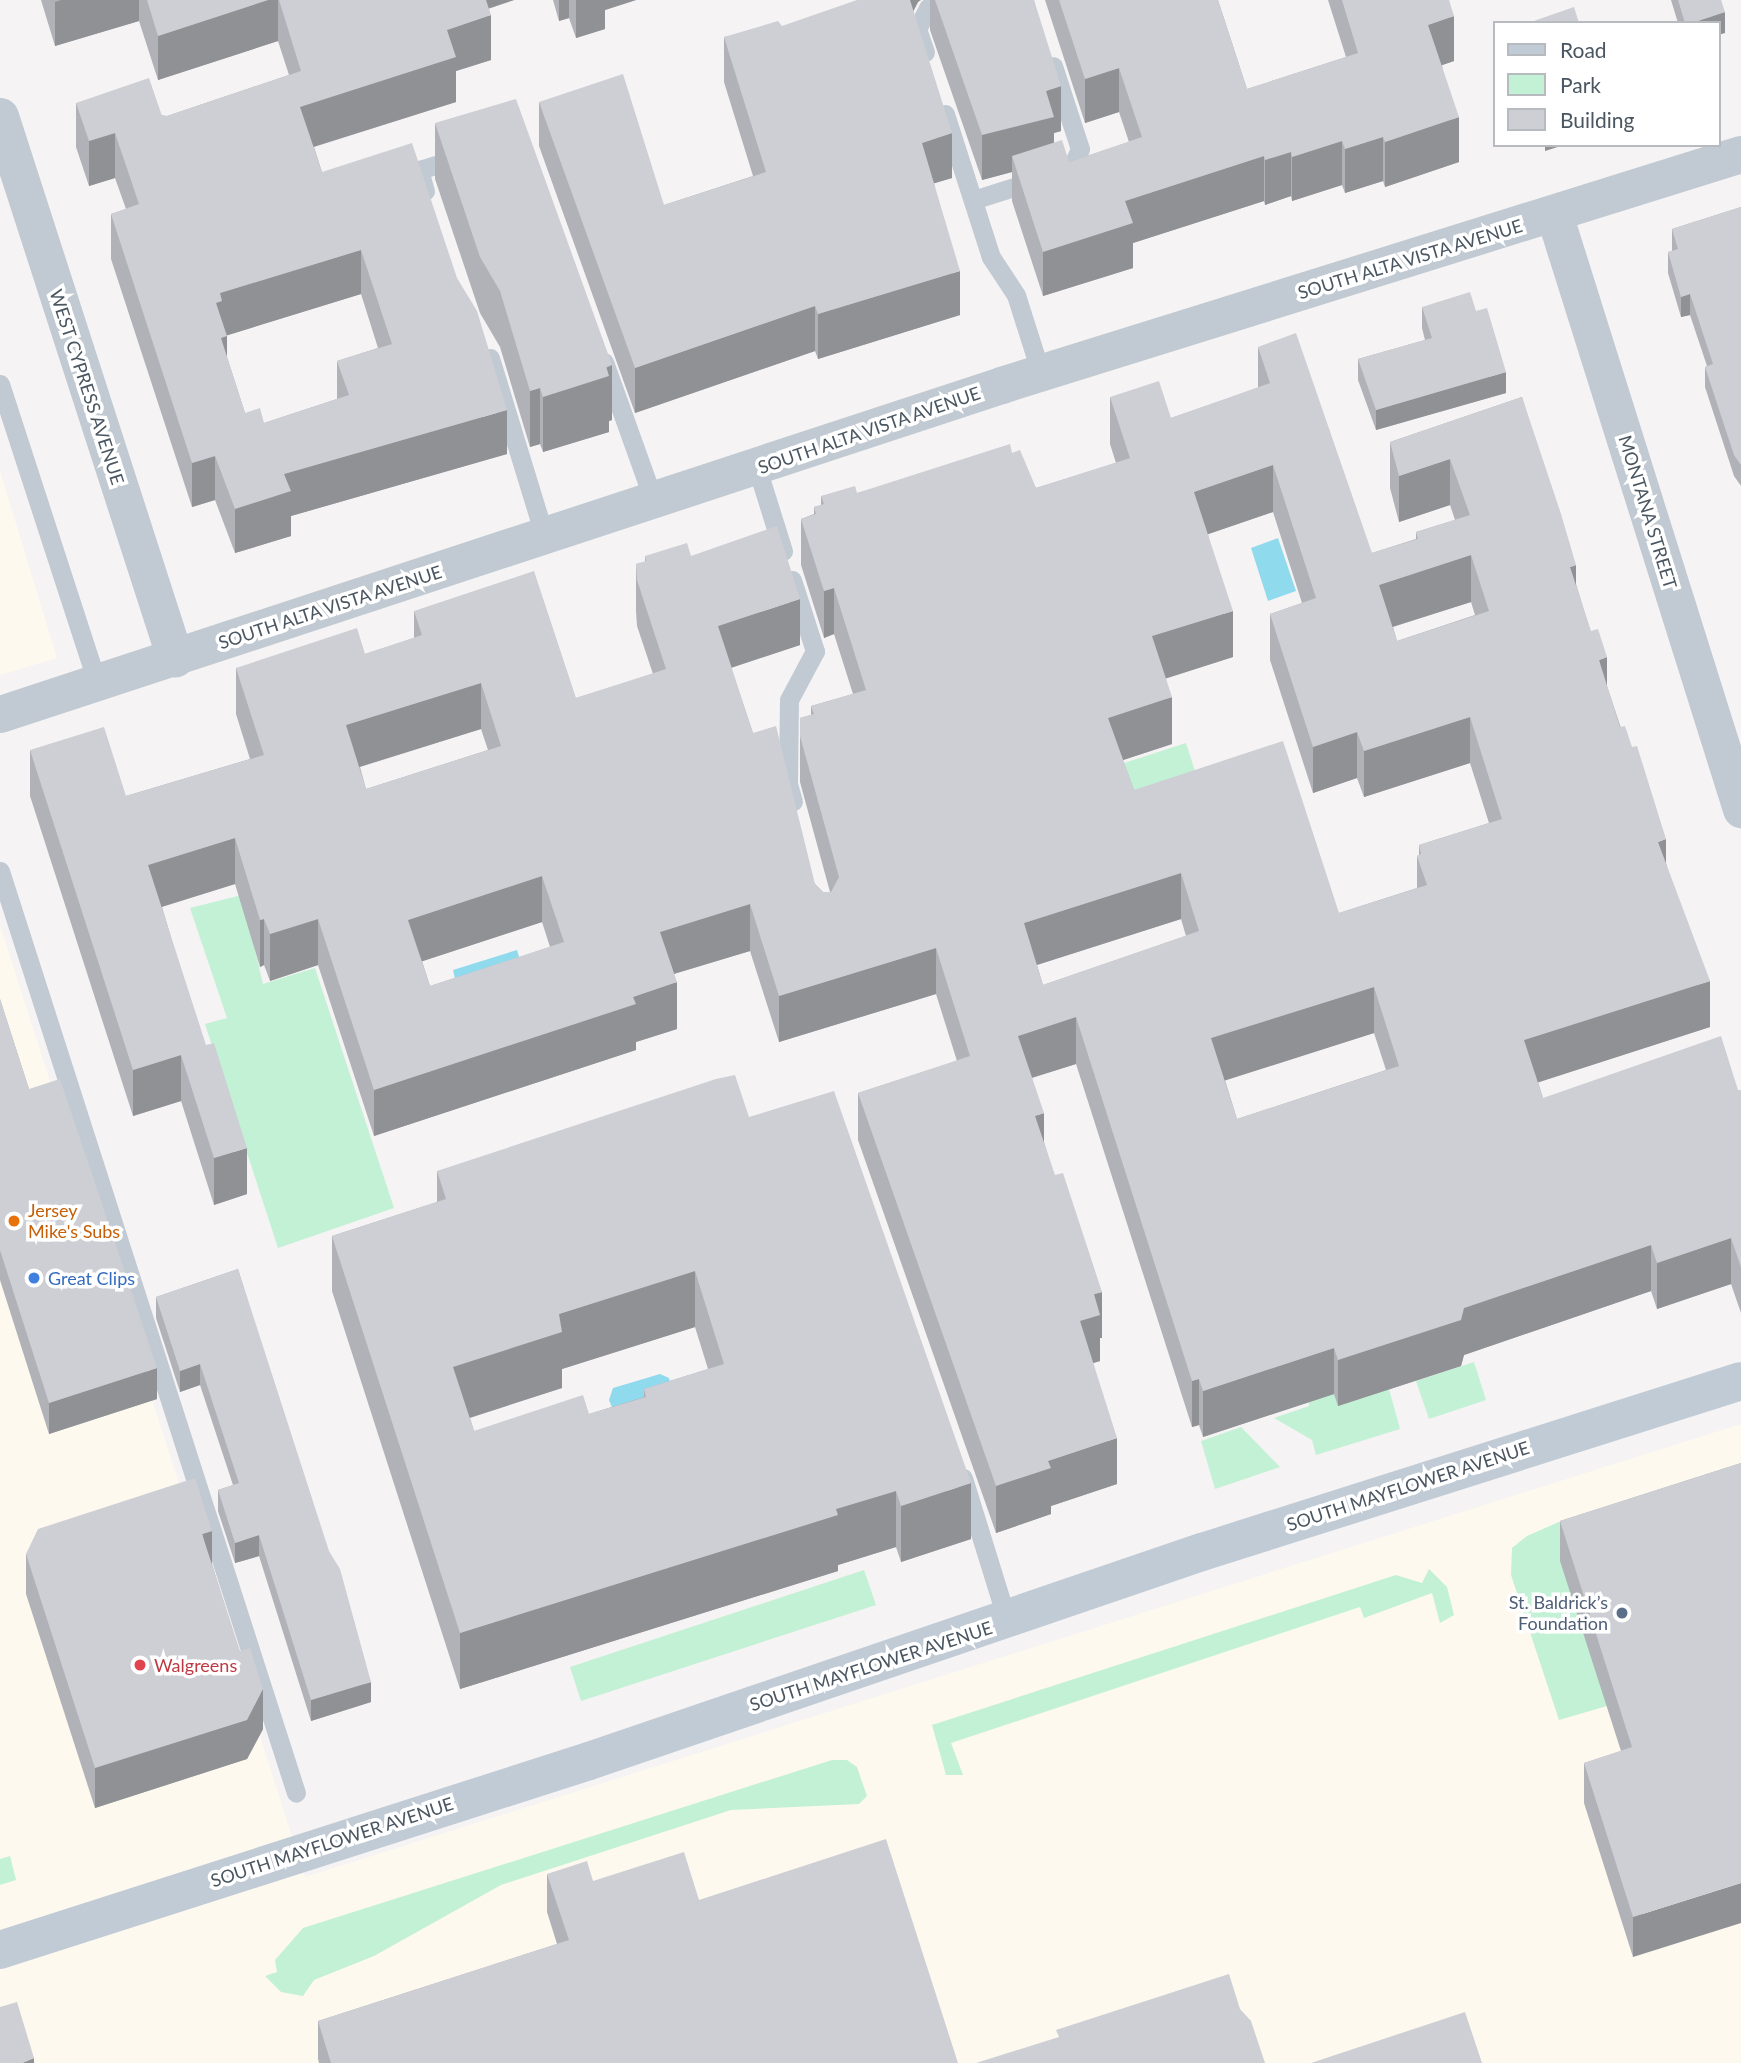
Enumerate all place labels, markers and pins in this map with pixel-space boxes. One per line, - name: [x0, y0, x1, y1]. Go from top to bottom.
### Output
- place label: Jersey Mike's Subs: [28, 1200, 120, 1242]
- marker: Jersey Mike's Subs: [6, 1213, 22, 1229]
- place label: Great Clips: [48, 1267, 135, 1289]
- marker: Great Clips: [26, 1270, 42, 1286]
- place label: St. Baldrick’s Foundation: [1509, 1592, 1608, 1634]
- marker: St. Baldrick’s Foundation: [1614, 1605, 1630, 1621]
- place label: Walgreens: [154, 1654, 237, 1676]
- marker: Walgreens: [132, 1657, 148, 1673]

